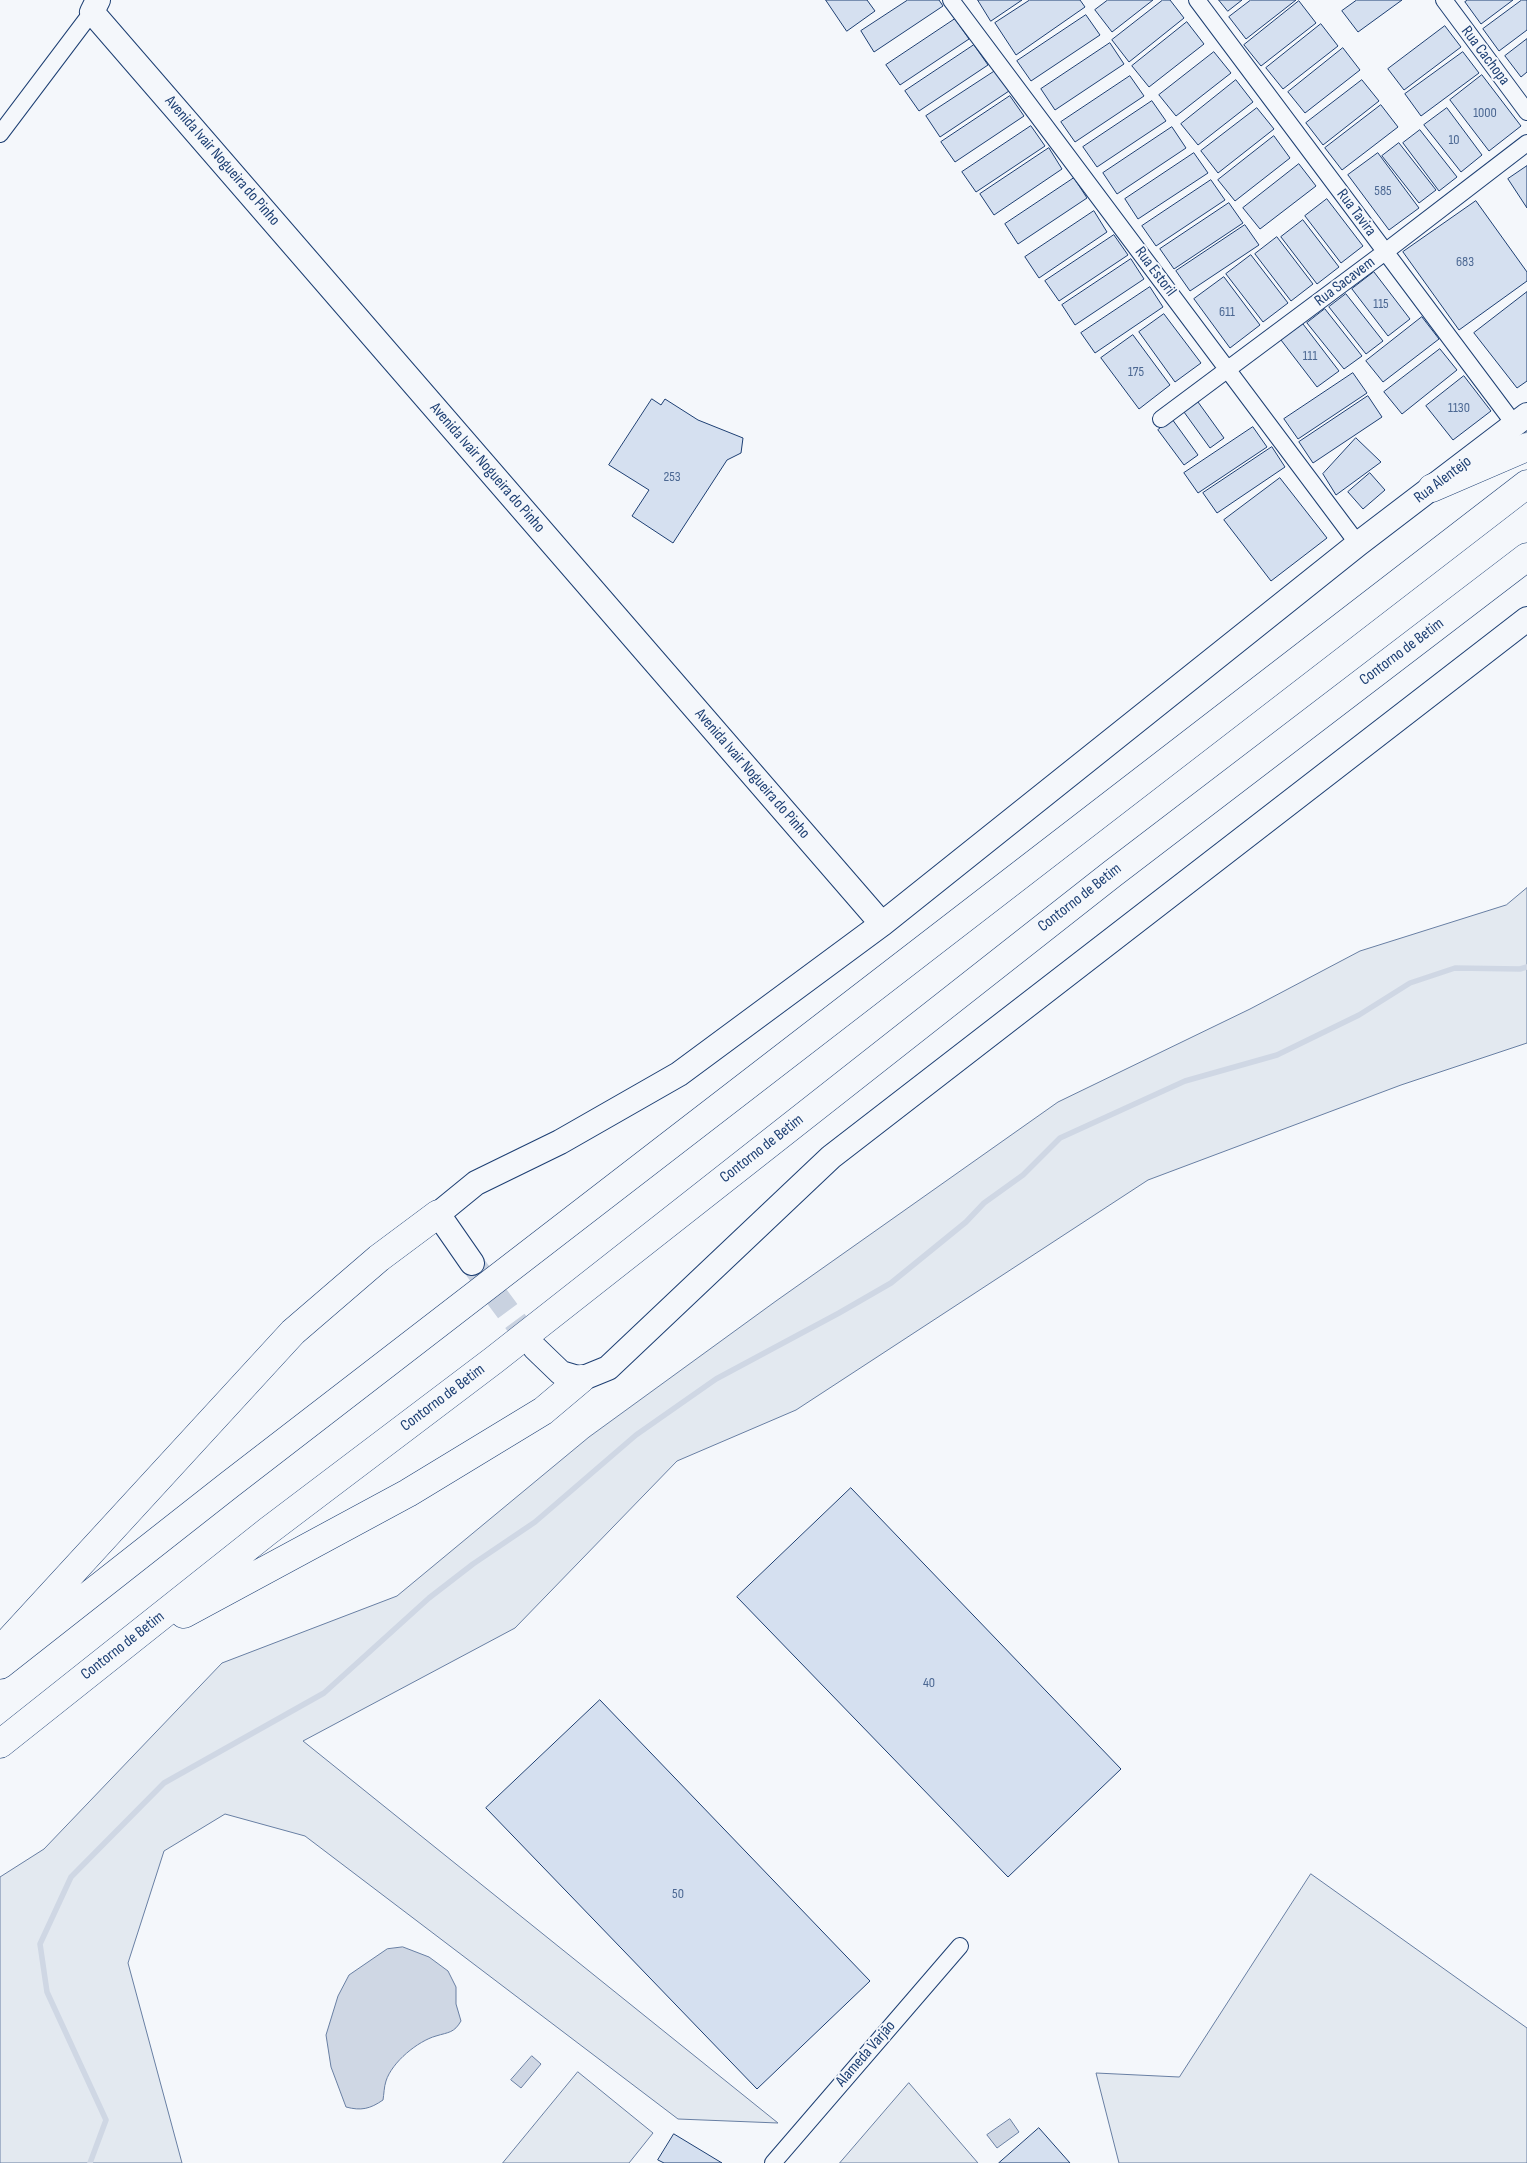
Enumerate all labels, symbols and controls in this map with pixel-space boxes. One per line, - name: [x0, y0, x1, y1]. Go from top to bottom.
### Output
- street label: Rua Cachopa: [1457, 23, 1513, 89]
- street label: Avenida Ivair Nogueira do Pinho: [160, 92, 284, 230]
- house number: 1000: [1473, 105, 1497, 121]
- house number: 10: [1448, 132, 1460, 148]
- house number: 585: [1374, 183, 1392, 199]
- street label: Rua Tavira: [1332, 186, 1380, 240]
- street label: Rua Estoril: [1130, 243, 1180, 301]
- street label: Rua Sacavem: [1311, 253, 1379, 311]
- house number: 683: [1456, 254, 1474, 270]
- house number: 115: [1373, 296, 1389, 312]
- house number: 611: [1219, 304, 1235, 320]
- house number: 111: [1303, 348, 1317, 364]
- house number: 175: [1128, 364, 1144, 380]
- street label: Avenida Ivair Nogueira do Pinho: [425, 399, 549, 537]
- house number: 1130: [1448, 400, 1470, 416]
- street label: Rua Alentejo: [1411, 452, 1475, 508]
- house number: 253: [663, 469, 681, 485]
- street label: Contorno de Betim: [1356, 614, 1448, 690]
- street label: Avenida Ivair Nogueira do Pinho: [690, 705, 814, 843]
- street label: Contorno de Betim: [1034, 859, 1126, 937]
- street label: Contorno de Betim: [716, 1110, 808, 1188]
- street label: Contorno de Betim: [397, 1360, 489, 1436]
- street label: Contorno de Betim: [77, 1607, 169, 1685]
- house number: 40: [923, 1675, 935, 1691]
- house number: 50: [672, 1886, 684, 1902]
- street label: Alameda Varjão: [832, 2017, 900, 2091]

